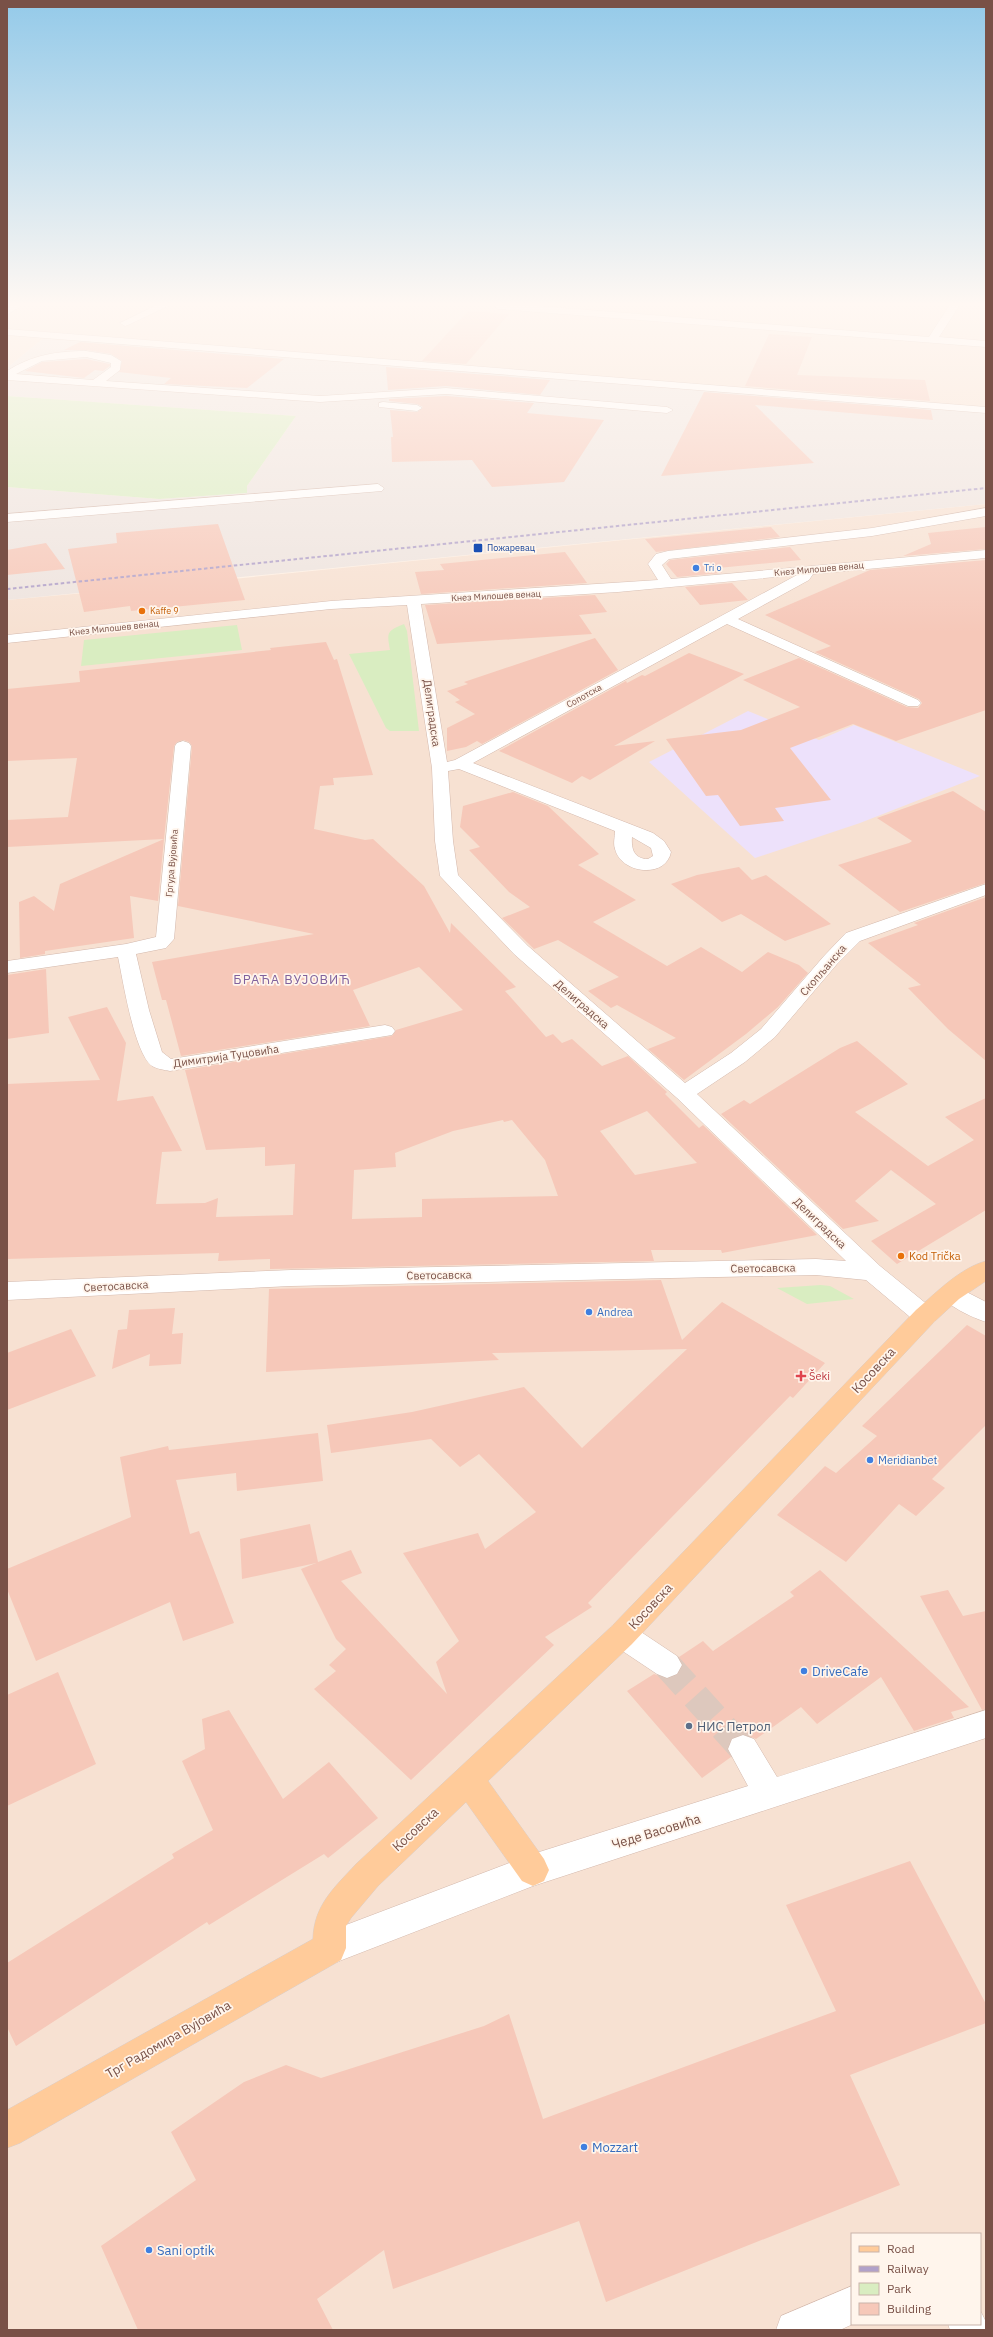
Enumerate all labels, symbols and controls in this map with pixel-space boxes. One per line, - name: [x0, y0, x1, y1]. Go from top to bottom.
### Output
- marker: Пожаревац: [472, 542, 484, 554]
- place label: Пожаревац: [487, 542, 536, 553]
- street label: Кнез Милошев венац: [774, 559, 865, 578]
- place label: Tri o: [704, 562, 721, 573]
- marker: Tri o: [691, 563, 701, 573]
- street label: Кнез Милошев венац: [451, 588, 542, 603]
- place label: Kaffe 9: [150, 605, 179, 616]
- marker: Kaffe 9: [137, 606, 147, 616]
- street label: Кнез Милошев венац: [69, 617, 160, 638]
- street label: Делиградска: [420, 678, 444, 748]
- street label: Сопотска: [564, 681, 604, 710]
- street label: Гргура Вујовића: [163, 829, 180, 897]
- street label: Скопљанска: [797, 941, 849, 999]
- district label: БРАЋА ВУЈОВИЋ: [233, 971, 351, 988]
- street label: Делиградска: [552, 976, 612, 1032]
- street label: Димитрија Туцовића: [172, 1042, 280, 1070]
- street label: Делиградска: [791, 1194, 849, 1252]
- place label: Kod Trička: [909, 1249, 961, 1263]
- marker: Kod Trička: [896, 1251, 906, 1261]
- street label: Светосавска: [730, 1260, 796, 1276]
- street label: Светосавска: [406, 1267, 472, 1283]
- street label: Светосавска: [83, 1277, 149, 1295]
- place label: Andrea: [597, 1305, 633, 1319]
- marker: Andrea: [584, 1307, 594, 1317]
- street label: Косовска: [848, 1344, 899, 1397]
- place label: Šeki: [809, 1369, 830, 1383]
- marker: Šeki: [796, 1371, 806, 1381]
- place label: Meridianbet: [878, 1453, 937, 1467]
- marker: Meridianbet: [865, 1455, 875, 1465]
- street label: Косовска: [625, 1580, 676, 1633]
- place label: DriveCafe: [812, 1663, 869, 1680]
- marker: DriveCafe: [799, 1666, 809, 1676]
- place label: НИС Петрол: [697, 1718, 771, 1735]
- marker: НИС Петрол: [684, 1721, 694, 1731]
- street label: Косовска: [389, 1804, 442, 1855]
- street label: Чеде Васовића: [610, 1810, 703, 1853]
- street label: Трг Радомира Вујовића: [103, 1997, 234, 2082]
- place label: Mozzart: [592, 2139, 638, 2156]
- marker: Mozzart: [579, 2142, 589, 2152]
- legend: [851, 2233, 981, 2325]
- text: Road: [887, 2241, 915, 2256]
- place label: Sani optik: [157, 2242, 215, 2259]
- marker: Sani optik: [144, 2245, 154, 2255]
- text: Railway: [887, 2261, 929, 2276]
- text: Park: [887, 2281, 912, 2296]
- text: Building: [887, 2301, 932, 2316]

